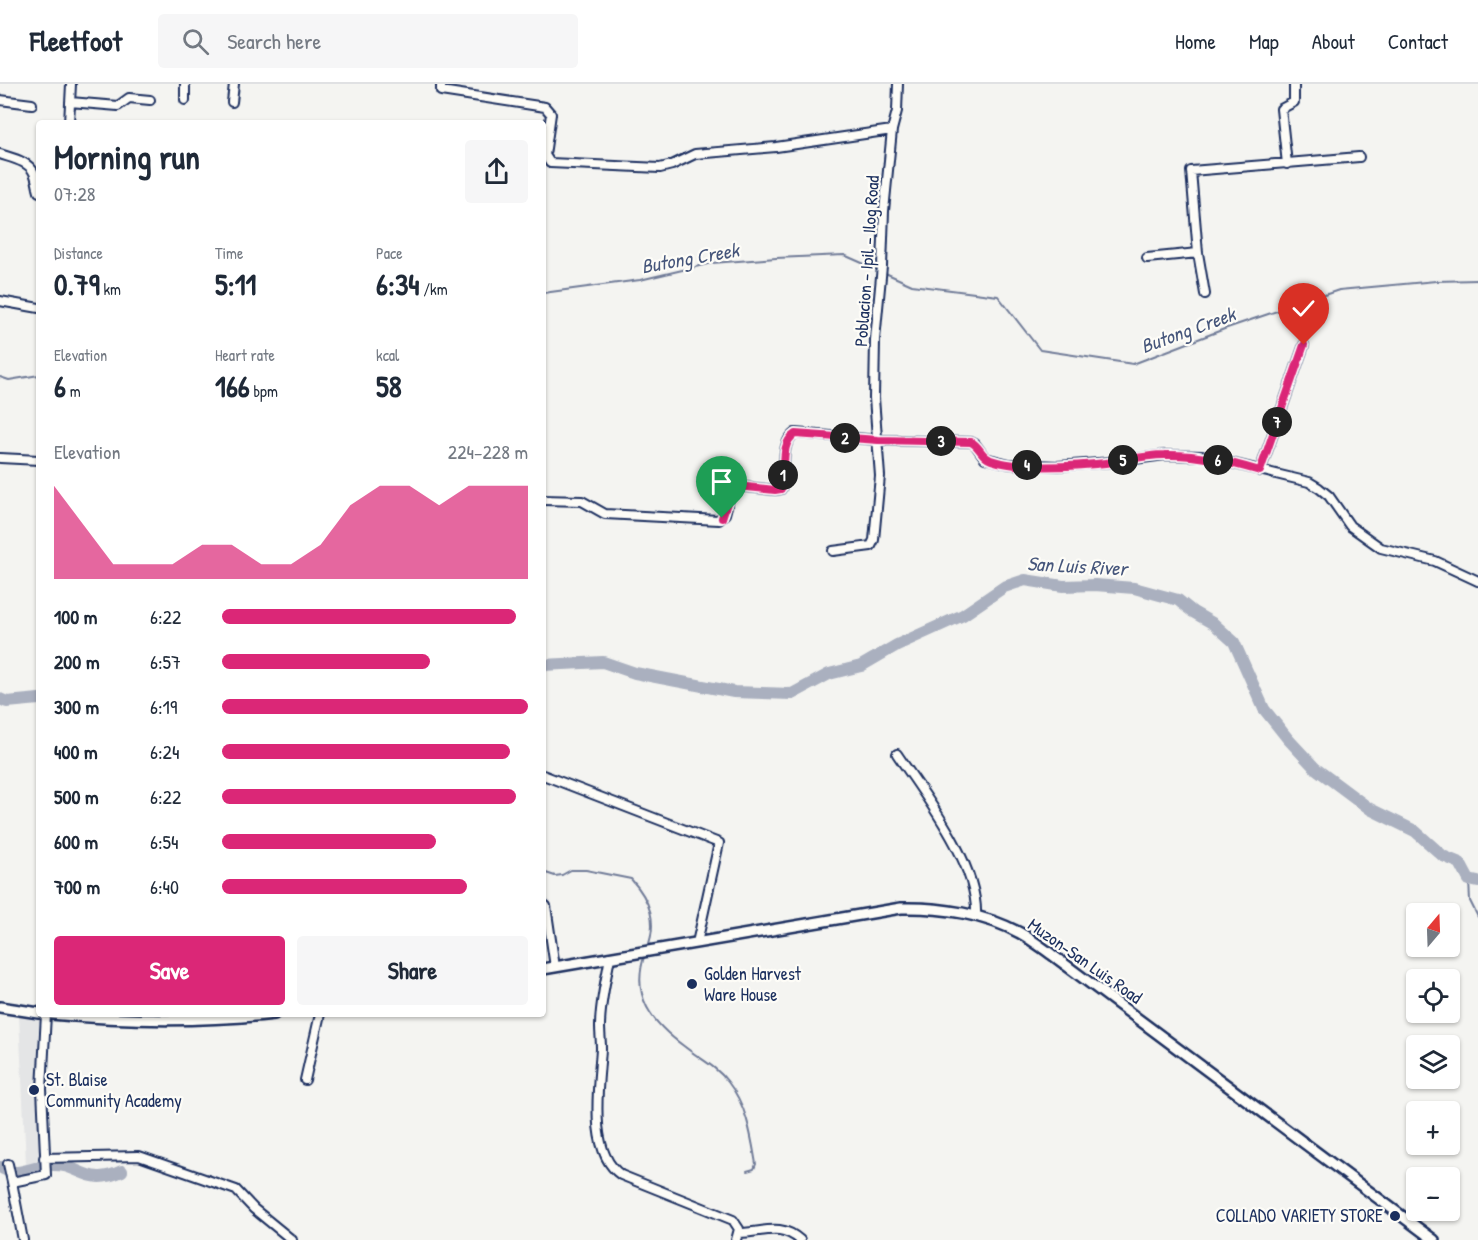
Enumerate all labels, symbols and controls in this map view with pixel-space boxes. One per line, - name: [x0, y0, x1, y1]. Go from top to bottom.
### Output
- search box: [158, 14, 578, 68]
- text: Fleetfoot: [30, 22, 122, 60]
- icon: search: [179, 25, 212, 58]
- text: Search here: [227, 26, 321, 56]
- text: Home: [1175, 27, 1216, 56]
- text: Map: [1249, 27, 1279, 56]
- text: About: [1312, 27, 1355, 56]
- text: Contact: [1388, 27, 1448, 56]
- text: Morning run: [54, 135, 200, 179]
- button: share: [465, 140, 528, 203]
- street label: Poblacion - Ipil - Ilog Road: [848, 175, 885, 347]
- text: 07:28: [54, 180, 96, 207]
- water label: Butong Creek: [639, 235, 743, 280]
- text: Distance: [54, 242, 103, 264]
- text: Time: [215, 242, 243, 264]
- text: Pace: [376, 242, 403, 264]
- text: 0.79: [54, 264, 100, 304]
- text: 5:11: [215, 264, 256, 304]
- text: 6:34: [376, 264, 420, 304]
- text: km: [100, 278, 121, 300]
- text: /km: [420, 278, 448, 300]
- pin: [1278, 283, 1329, 345]
- icon: check: [1287, 292, 1320, 325]
- water label: Butong Creek: [1137, 299, 1241, 360]
- text: Elevation: [54, 344, 107, 366]
- text: Heart rate: [215, 344, 275, 366]
- text: kcal: [376, 344, 399, 366]
- text: 6: [54, 366, 66, 406]
- text: 166: [215, 366, 250, 406]
- text: 58: [376, 366, 402, 406]
- text: m: [66, 380, 81, 402]
- text: bpm: [250, 380, 278, 402]
- pin: 7: [1262, 407, 1292, 437]
- text: 7: [1273, 411, 1281, 433]
- pin: 2: [830, 423, 860, 453]
- pin: 3: [926, 426, 956, 456]
- text: 2: [841, 427, 849, 449]
- text: 3: [937, 430, 945, 452]
- text: Elevation: [54, 438, 120, 465]
- text: 224–228 m: [448, 438, 528, 465]
- pin: 5: [1108, 445, 1138, 475]
- pin: 6: [1203, 445, 1233, 475]
- text: 5: [1120, 449, 1126, 471]
- text: 6: [1215, 449, 1221, 471]
- pin: 4: [1012, 450, 1042, 480]
- text: 4: [1024, 454, 1030, 476]
- pin: [696, 456, 747, 518]
- pin: 1: [768, 460, 798, 490]
- text: 1: [780, 464, 786, 486]
- icon: arrive: [705, 465, 738, 498]
- water label: San Luis River: [1026, 549, 1130, 582]
- text: 100 m: [54, 603, 97, 630]
- text: 6:22: [150, 603, 181, 630]
- text: 200 m: [54, 648, 99, 675]
- text: 6:57: [150, 648, 181, 675]
- text: 300 m: [54, 693, 99, 720]
- text: 6:19: [150, 693, 177, 720]
- text: 400 m: [54, 738, 98, 765]
- text: 6:24: [150, 738, 179, 765]
- text: 500 m: [54, 783, 99, 810]
- text: 6:22: [150, 783, 181, 810]
- text: 600 m: [54, 828, 98, 855]
- text: 6:54: [150, 828, 179, 855]
- text: 700 m: [54, 873, 100, 900]
- text: 6:40: [150, 873, 179, 900]
- north arrow: [1406, 903, 1460, 957]
- map controls: [1406, 903, 1460, 1221]
- street label: Muzon-San Luis Road: [1023, 912, 1147, 1009]
- button: Save: [54, 936, 285, 1005]
- button: Share: [297, 936, 528, 1005]
- place label: Golden Harvest Ware House: [704, 961, 802, 1007]
- button: locate: [1406, 969, 1460, 1023]
- marker: Golden Harvest Ware House: [685, 977, 699, 991]
- button: layers: [1406, 1035, 1460, 1089]
- place label: St. Blaise Community Academy: [46, 1067, 182, 1113]
- marker: St. Blaise Community Academy: [27, 1083, 41, 1097]
- button: +: [1406, 1101, 1460, 1155]
- button: −: [1406, 1167, 1460, 1221]
- place label: COLLADO VARIETY STORE: [1216, 1203, 1383, 1228]
- marker: COLLADO VARIETY STORE: [1388, 1209, 1402, 1223]

